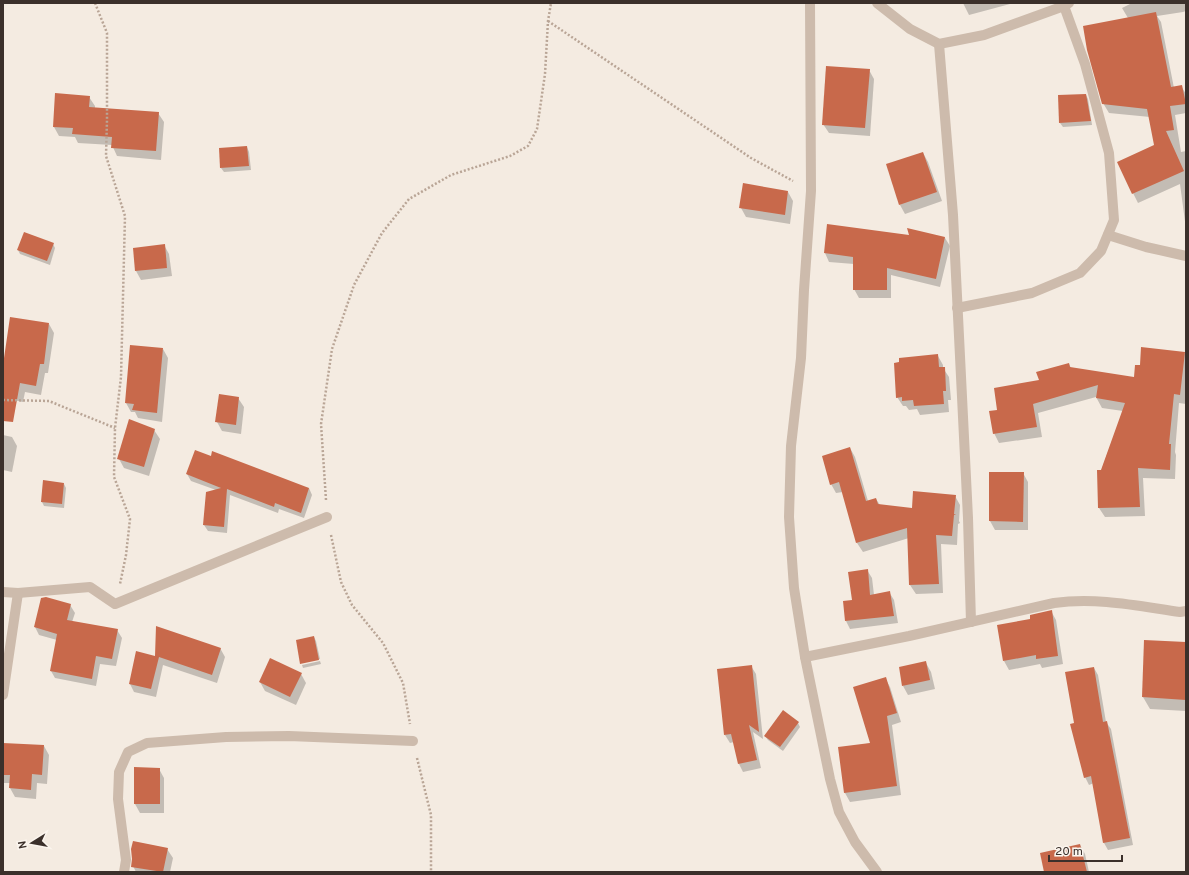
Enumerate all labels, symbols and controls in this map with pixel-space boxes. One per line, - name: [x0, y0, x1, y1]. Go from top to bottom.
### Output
- north arrow: [12, 823, 52, 863]
- scale bar: [1049, 837, 1122, 863]
- text: N: [16, 840, 31, 850]
- text: 20 m: [1055, 844, 1083, 860]

